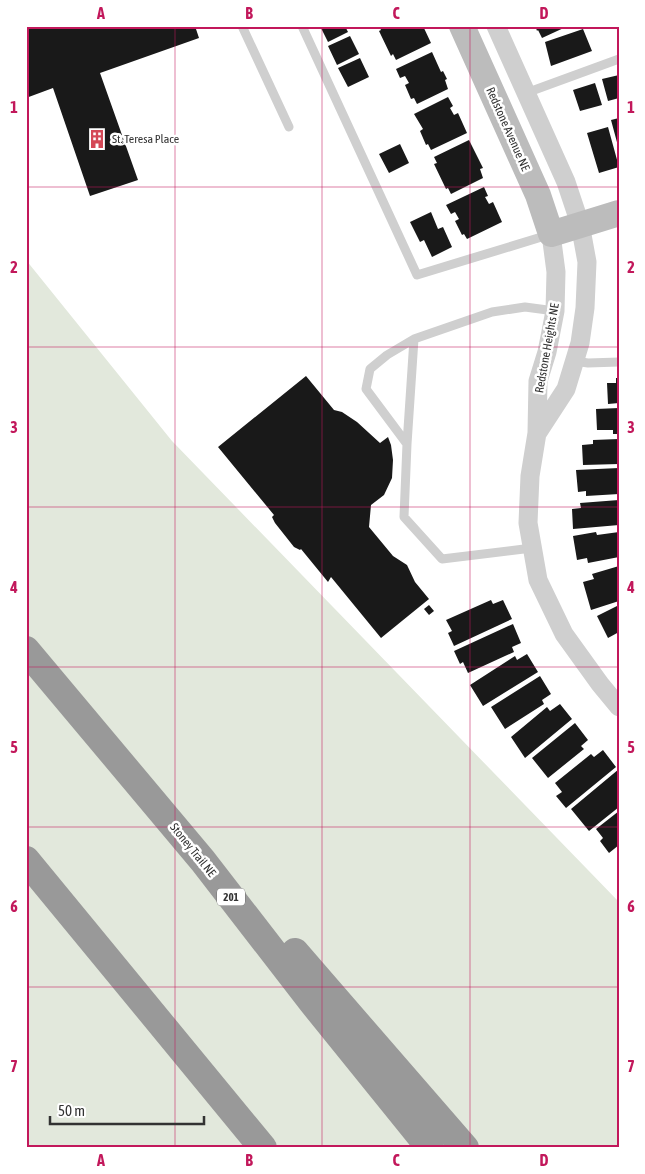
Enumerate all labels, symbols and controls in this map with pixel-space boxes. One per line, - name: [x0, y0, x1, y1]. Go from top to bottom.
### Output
- text: A: [96, 4, 105, 22]
- text: B: [245, 4, 253, 22]
- text: C: [392, 4, 400, 22]
- text: D: [540, 4, 549, 22]
- street label: Redstone Avenue NE: [483, 85, 533, 173]
- text: 1: [10, 98, 18, 116]
- text: 1: [627, 98, 635, 116]
- building icon: St. Teresa Place: [86, 128, 108, 150]
- place label: St. Teresa Place: [112, 132, 179, 146]
- text: 2: [10, 258, 18, 276]
- text: 2: [627, 258, 635, 276]
- street label: Redstone Heights NE: [532, 302, 562, 394]
- text: 3: [10, 418, 18, 436]
- text: 3: [627, 418, 635, 436]
- text: 4: [9, 578, 18, 596]
- text: 4: [626, 578, 635, 596]
- text: 5: [10, 738, 18, 756]
- text: 5: [627, 738, 635, 756]
- street label: Stoney Trail NE: [167, 820, 219, 880]
- road number: 201: [217, 889, 245, 906]
- text: 6: [10, 897, 18, 915]
- text: 6: [627, 897, 635, 915]
- text: 7: [10, 1057, 18, 1075]
- text: 7: [627, 1057, 635, 1075]
- scale bar: [50, 1094, 204, 1126]
- text: 50 m: [58, 1102, 85, 1119]
- text: A: [96, 1151, 105, 1169]
- text: B: [245, 1151, 253, 1169]
- text: C: [392, 1151, 400, 1169]
- text: D: [540, 1151, 549, 1169]

